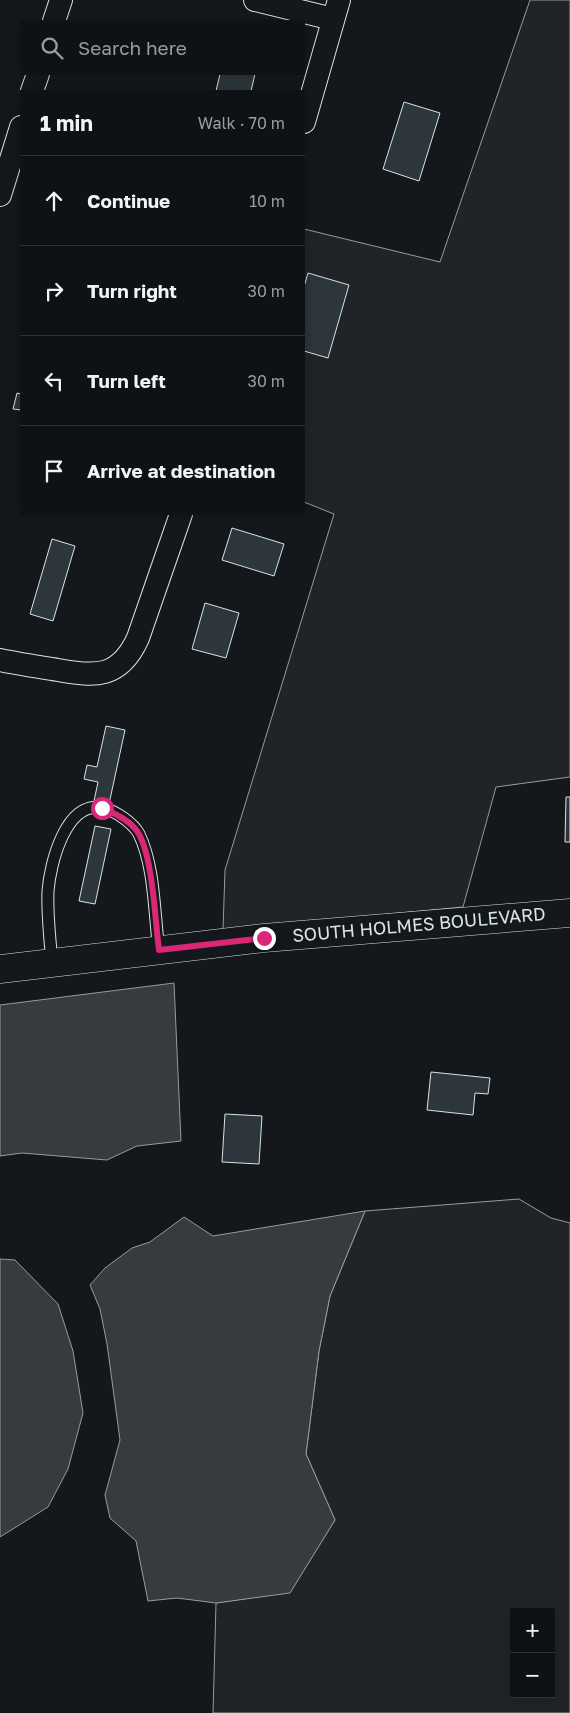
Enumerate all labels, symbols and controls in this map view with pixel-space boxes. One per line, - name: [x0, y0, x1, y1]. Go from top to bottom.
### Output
- search box: [20, 20, 305, 75]
- icon: search: [38, 34, 66, 62]
- text: Search here: [78, 36, 187, 59]
- text: 1 min: [40, 110, 93, 136]
- text: Walk · 70 m: [198, 113, 285, 133]
- icon: ahead: [40, 187, 68, 215]
- text: Continue: [87, 189, 170, 212]
- text: 10 m: [249, 191, 285, 211]
- icon: right: [40, 277, 68, 305]
- text: Turn right: [87, 279, 177, 302]
- text: 30 m: [248, 281, 285, 301]
- icon: left: [40, 367, 68, 395]
- text: Turn left: [87, 369, 166, 392]
- text: 30 m: [248, 371, 285, 391]
- icon: arrive: [40, 457, 68, 485]
- text: Arrive at destination: [87, 459, 275, 482]
- route start: [91, 797, 114, 820]
- street label: SOUTH HOLMES BOULEVARD: [291, 902, 547, 946]
- route end: [253, 927, 276, 950]
- map controls: [510, 1608, 555, 1698]
- button: +: [510, 1608, 555, 1653]
- button: −: [510, 1653, 555, 1698]

